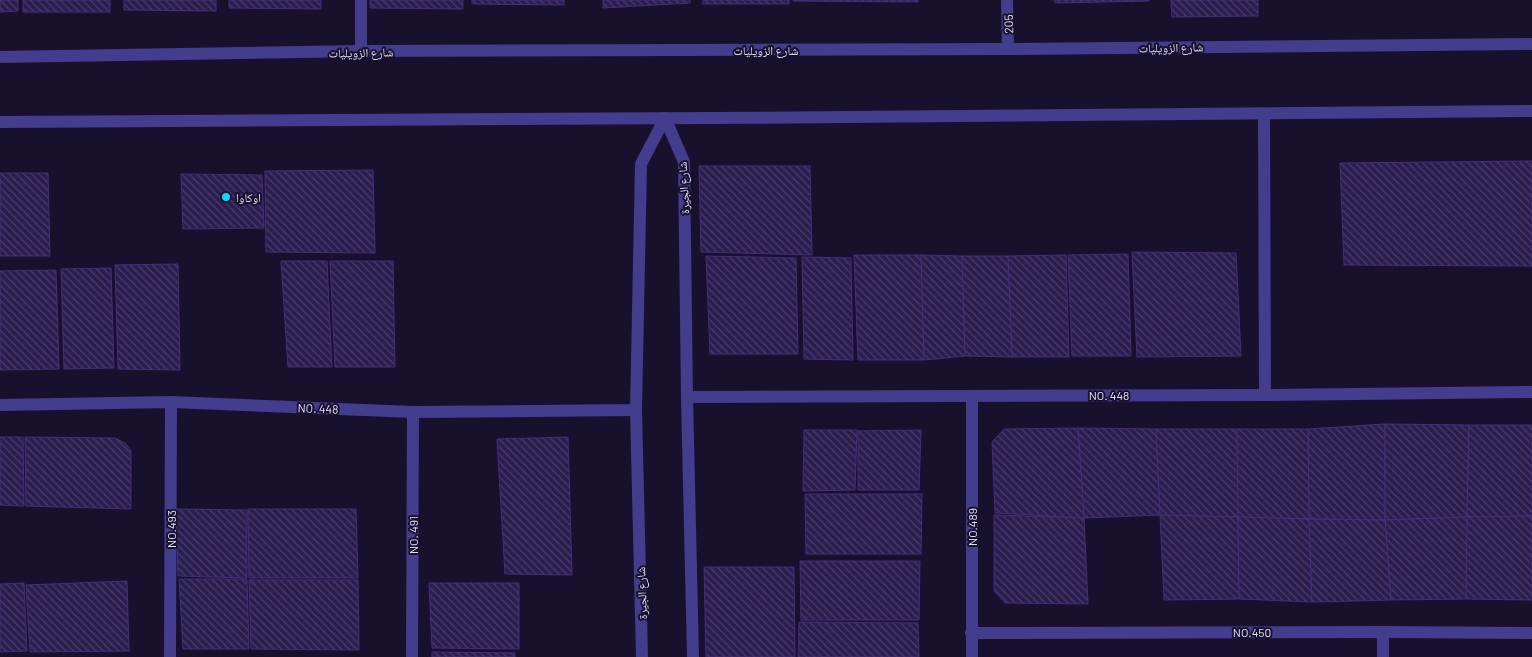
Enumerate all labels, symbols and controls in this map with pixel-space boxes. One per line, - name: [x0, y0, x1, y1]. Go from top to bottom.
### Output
- street label: 205: [1001, 14, 1015, 34]
- street label: شارع الزويليات: [1138, 39, 1204, 57]
- street label: شارع الزويليات: [734, 43, 798, 59]
- street label: شارع الزويليات: [328, 44, 394, 62]
- street label: شارع الجيرة: [675, 161, 693, 215]
- place label: اوكاوا: [236, 190, 261, 204]
- marker: اوكاوا: [220, 191, 232, 203]
- street label: NO. 448: [1089, 388, 1129, 402]
- street label: NO. 448: [297, 400, 339, 416]
- street label: NO.489: [965, 508, 979, 546]
- street label: NO.493: [164, 510, 178, 548]
- street label: NO. 491: [406, 516, 420, 554]
- street label: شارع الجيرة: [633, 566, 651, 620]
- street label: NO.450: [1233, 625, 1271, 639]

